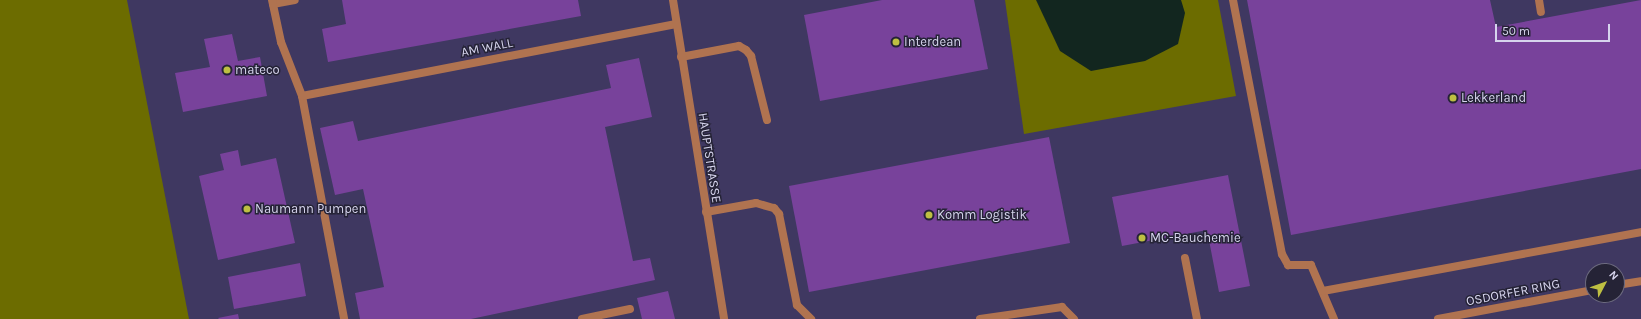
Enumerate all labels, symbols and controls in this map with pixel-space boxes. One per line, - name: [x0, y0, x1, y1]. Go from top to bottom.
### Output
- scale bar: [1497, 16, 1612, 42]
- text: 50 m: [1502, 24, 1530, 38]
- place label: Interdean: [904, 34, 961, 50]
- street label: AM WALL: [460, 35, 514, 61]
- marker: Interdean: [891, 37, 901, 47]
- place label: mateco: [235, 62, 280, 78]
- marker: mateco: [222, 65, 232, 75]
- place label: Lekkerland: [1461, 90, 1526, 106]
- marker: Lekkerland: [1448, 93, 1458, 103]
- street label: HAUPTSTRASSE: [694, 112, 724, 204]
- place label: Naumann Pumpen: [255, 201, 366, 217]
- marker: Naumann Pumpen: [242, 204, 252, 214]
- place label: Komm Logistik: [937, 207, 1027, 223]
- marker: Komm Logistik: [924, 210, 934, 220]
- place label: MC-Bauchemie: [1150, 230, 1241, 246]
- marker: MC-Bauchemie: [1137, 233, 1147, 243]
- north arrow: [1585, 263, 1625, 303]
- text: N: [1606, 268, 1621, 283]
- street label: OSDORFER RING: [1465, 276, 1561, 310]

